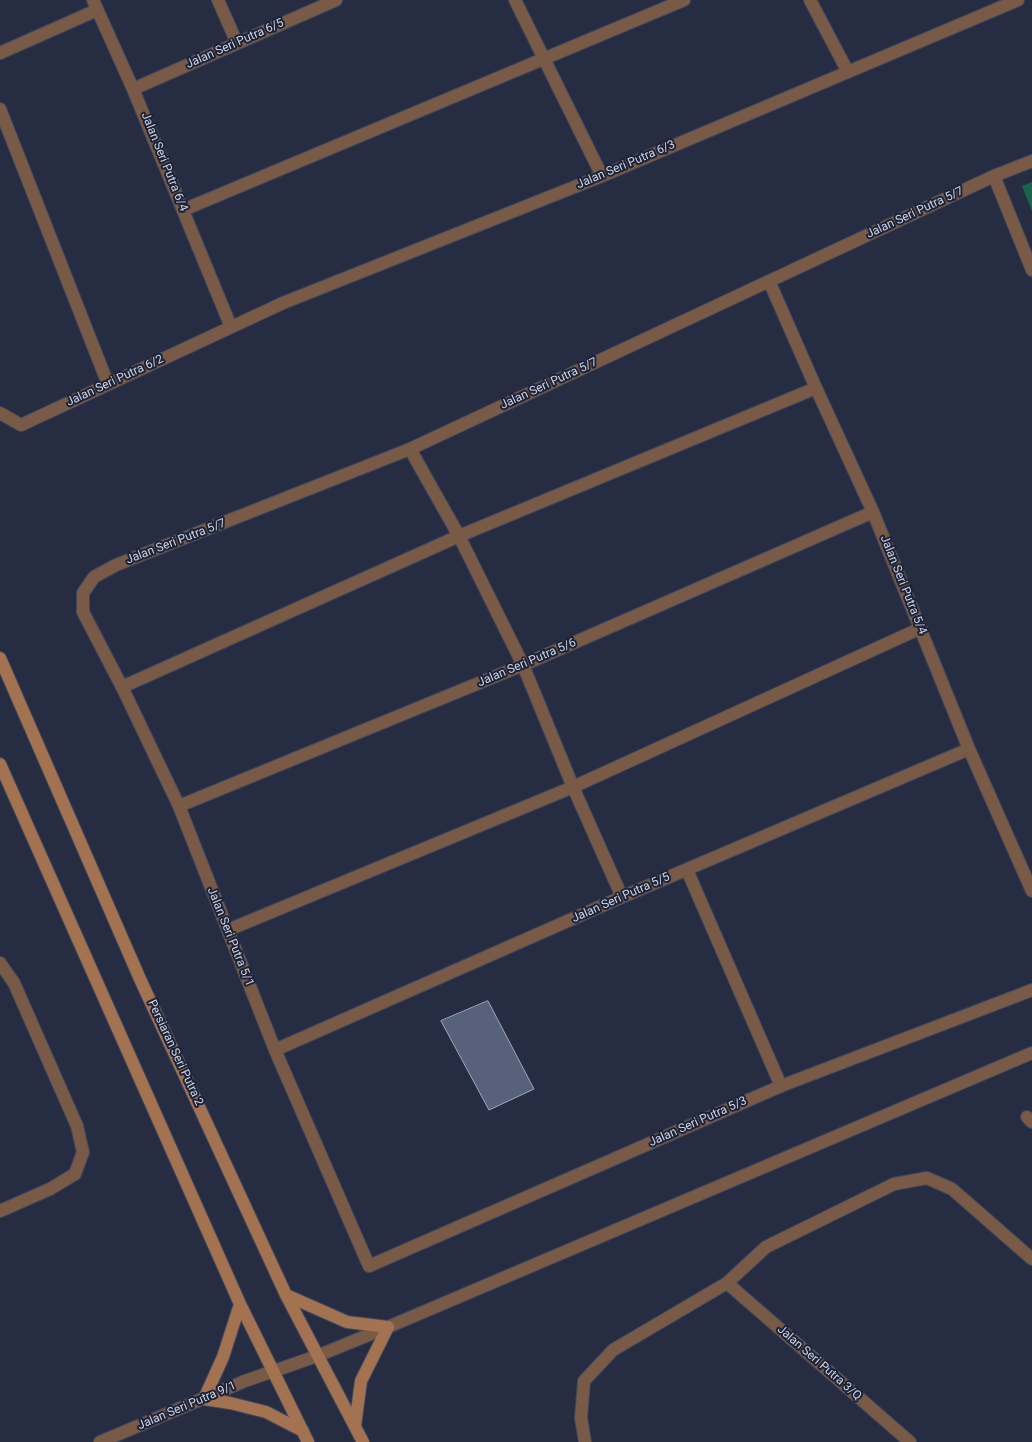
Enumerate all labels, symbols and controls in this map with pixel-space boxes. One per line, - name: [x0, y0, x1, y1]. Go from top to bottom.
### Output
- street label: Jalan Seri Putra 6/5: [184, 16, 286, 72]
- street label: Jalan Seri Putra 6/4: [138, 110, 190, 214]
- street label: Jalan Seri Putra 6/3: [575, 138, 677, 192]
- street label: Jalan Seri Putra 5/7: [864, 184, 966, 242]
- street label: Jalan Seri Putra 6/2: [64, 352, 166, 410]
- street label: Jalan Seri Putra 5/7: [498, 355, 600, 413]
- street label: Jalan Seri Putra 5/7: [124, 516, 228, 568]
- street label: Jalan Seri Putra 5/4: [877, 533, 929, 637]
- street label: Jalan Seri Putra 5/6: [476, 636, 578, 690]
- street label: Jalan Seri Putra 5/5: [570, 870, 672, 926]
- street label: Jalan Seri Putra 5/1: [204, 885, 256, 989]
- street label: Persiaran Seri Putra 2: [144, 998, 206, 1108]
- street label: Jalan Seri Putra 5/3: [647, 1094, 749, 1150]
- street label: Jalan Seri Putra 3/Q: [774, 1322, 864, 1404]
- street label: Jalan Seri Putra 9/1: [136, 1379, 238, 1433]

